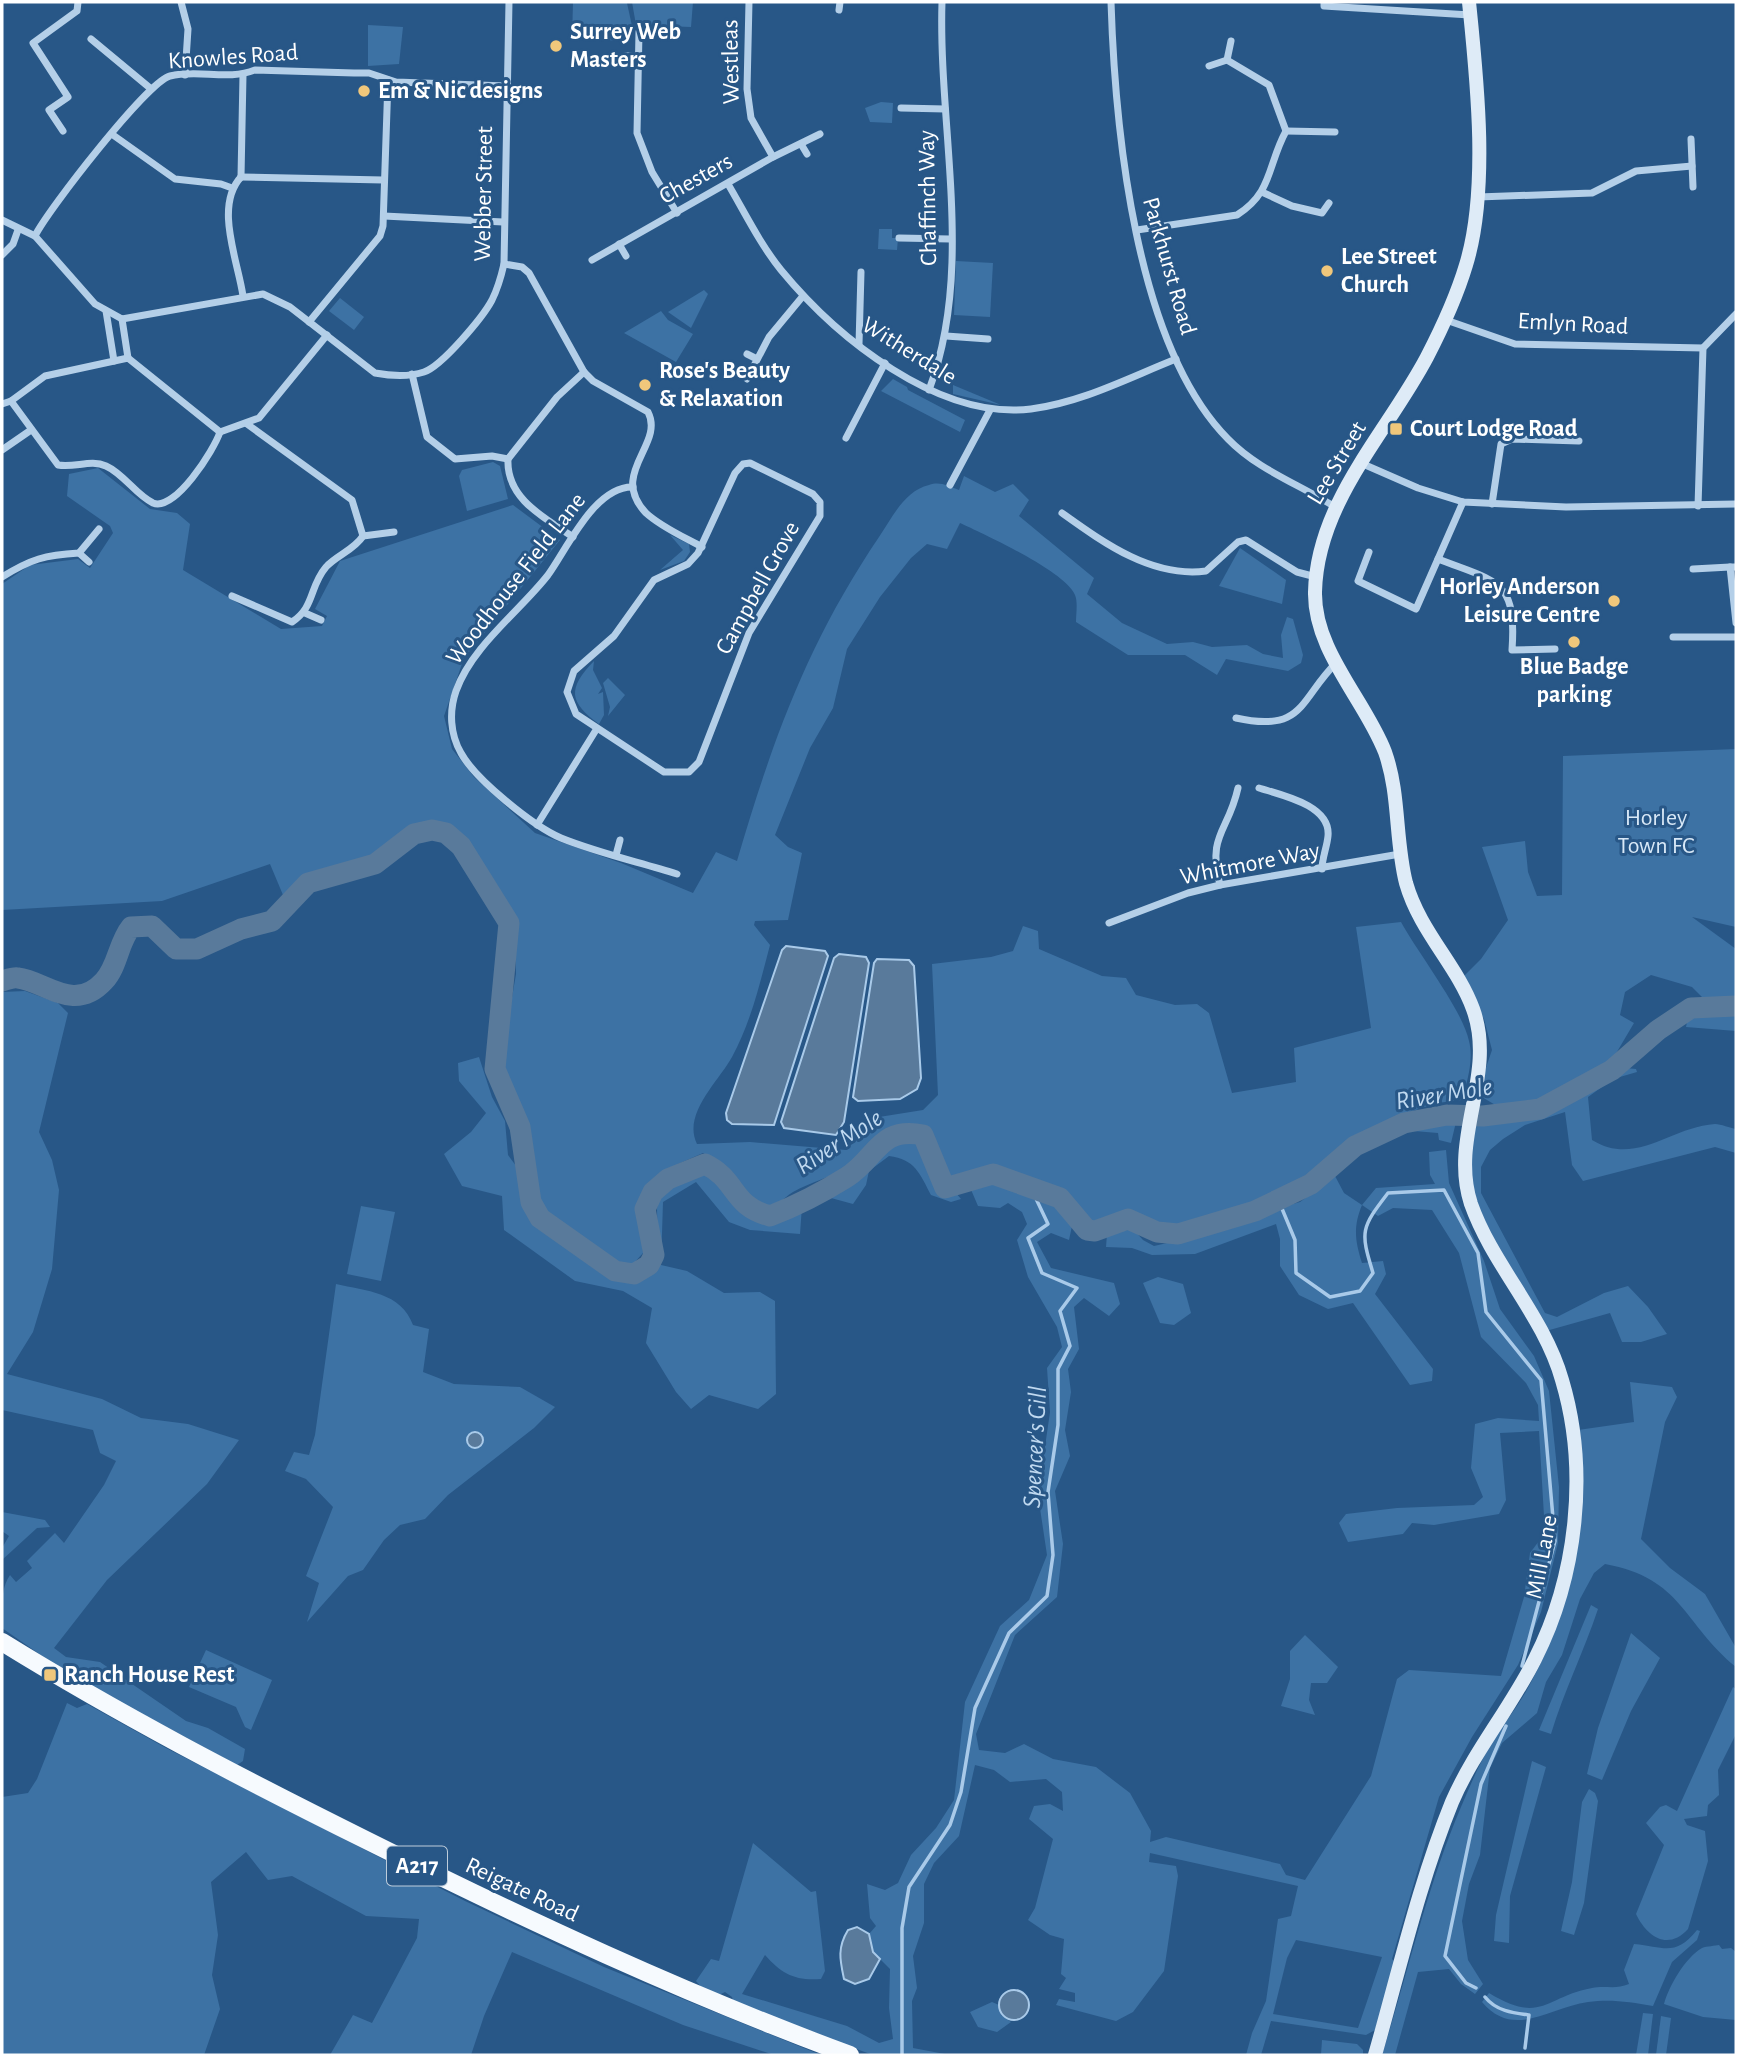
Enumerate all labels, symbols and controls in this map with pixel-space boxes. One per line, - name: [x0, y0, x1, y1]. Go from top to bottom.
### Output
- street label: Westleas: [718, 19, 744, 105]
- place label: Surrey Web Masters: [570, 20, 681, 72]
- marker: Surrey Web Masters: [548, 38, 564, 54]
- street label: Knowles Road: [167, 40, 299, 74]
- place label: Em & Nic designs: [378, 79, 543, 103]
- marker: Em & Nic designs: [356, 83, 372, 99]
- street label: Webber Street: [471, 126, 497, 262]
- street label: Chaffinch Way: [915, 130, 941, 266]
- street label: Chesters: [655, 149, 737, 209]
- street label: Parkhurst Road: [1138, 194, 1200, 338]
- place label: Lee Street Church: [1341, 245, 1437, 297]
- marker: Lee Street Church: [1319, 263, 1335, 279]
- street label: Emlyn Road: [1517, 309, 1629, 339]
- street label: Witherdale: [857, 313, 961, 389]
- place label: Rose's Beauty & Relaxation: [659, 359, 790, 411]
- marker: Rose's Beauty & Relaxation: [637, 377, 653, 393]
- street label: Lee Street: [1303, 417, 1371, 509]
- place label: Court Lodge Road: [1410, 417, 1578, 441]
- marker: Court Lodge Road: [1388, 421, 1404, 437]
- street label: Woodhouse Field Lane: [442, 489, 590, 669]
- street label: Campbell Grove: [712, 517, 804, 659]
- place label: Horley Anderson Leisure Centre: [1439, 575, 1600, 627]
- marker: Horley Anderson Leisure Centre: [1606, 593, 1622, 609]
- marker: Blue Badge parking: [1566, 634, 1582, 650]
- place label: Blue Badge parking: [1520, 655, 1628, 707]
- park label: Horley Town FC: [1617, 806, 1695, 858]
- street label: Whitmore Way: [1178, 839, 1322, 889]
- water label: River Mole: [1394, 1073, 1494, 1114]
- water label: River Mole: [791, 1104, 887, 1180]
- water label: Spencer's Gill: [1019, 1385, 1051, 1509]
- street label: Mill Lane: [1522, 1513, 1562, 1601]
- place label: Ranch House Rest: [64, 1663, 234, 1687]
- marker: Ranch House Rest: [42, 1667, 58, 1683]
- road number: A217: [387, 1846, 447, 1885]
- street label: Reigate Road: [462, 1853, 582, 1927]

